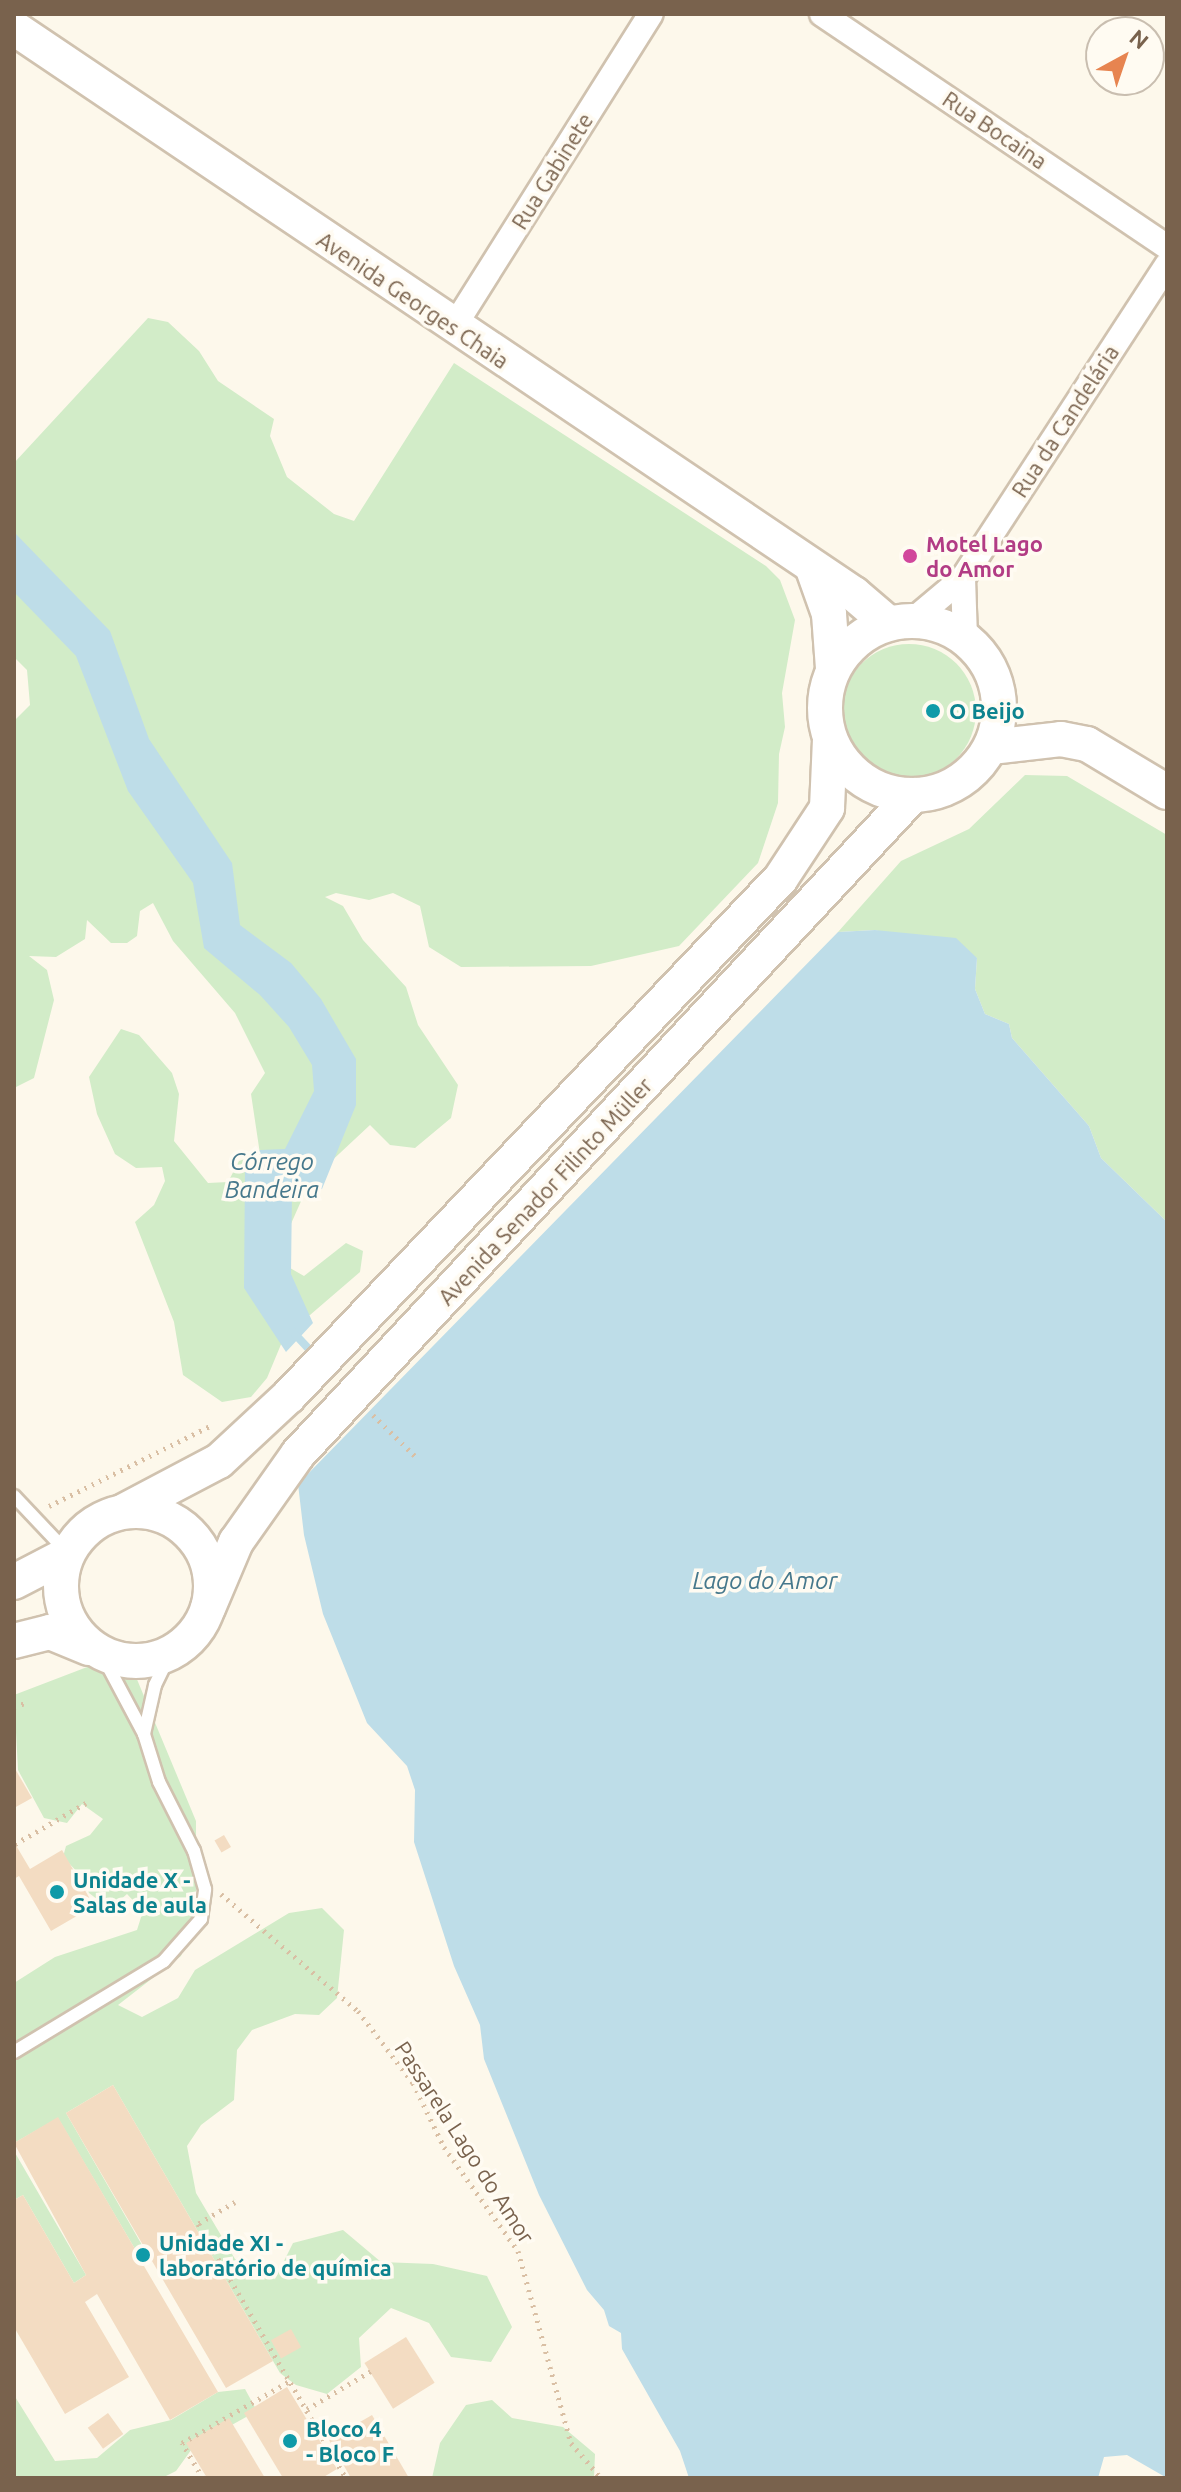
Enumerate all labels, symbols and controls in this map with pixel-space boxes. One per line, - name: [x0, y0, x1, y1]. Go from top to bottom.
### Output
- north arrow: [1085, 16, 1165, 96]
- text: N: [1125, 24, 1154, 54]
- street label: Rua Bocaina: [938, 85, 1052, 175]
- street label: Rua Gabinete: [506, 108, 598, 234]
- street label: Avenida Georges Chaia: [312, 226, 514, 374]
- street label: Rua da Candelária: [1006, 340, 1124, 502]
- place label: Motel Lago do Amor: [926, 530, 1043, 582]
- marker: Motel Lago do Amor: [901, 547, 919, 565]
- place label: O Beijo: [949, 698, 1025, 724]
- marker: O Beijo: [924, 702, 942, 720]
- street label: Avenida Senador Filinto Müller: [433, 1072, 657, 1310]
- water label: Córrego Bandeira: [225, 1148, 319, 1204]
- water label: Lago do Amor: [693, 1567, 837, 1595]
- place label: Unidade X - Salas de aula: [73, 1866, 207, 1918]
- marker: Unidade X - Salas de aula: [48, 1883, 66, 1901]
- street label: Passarela Lago do Amor: [390, 2036, 540, 2248]
- place label: Unidade XI - laboratório de química: [159, 2229, 392, 2280]
- marker: Unidade XI - laboratório de química: [134, 2246, 152, 2264]
- place label: Bloco 4 - Bloco F: [306, 2415, 394, 2466]
- marker: Bloco 4 - Bloco F: [281, 2432, 299, 2450]

